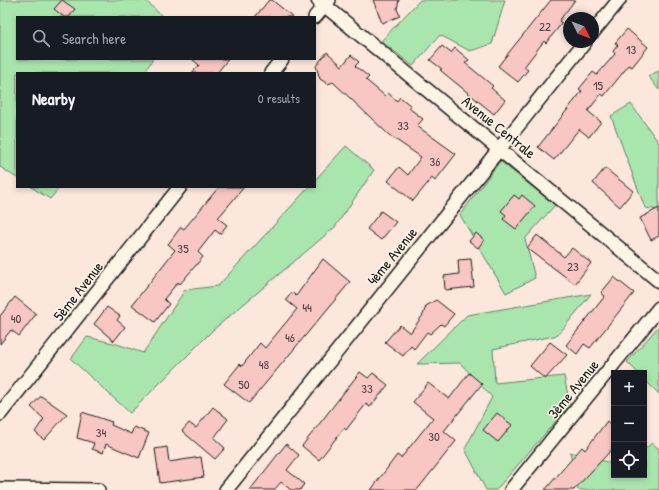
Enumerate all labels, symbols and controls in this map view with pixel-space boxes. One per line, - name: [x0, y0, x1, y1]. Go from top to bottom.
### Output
- north arrow: [563, 12, 599, 48]
- search box: [16, 16, 316, 60]
- house number: 22: [539, 17, 551, 35]
- icon: search: [30, 27, 52, 49]
- text: Search here: [62, 28, 126, 49]
- house number: 13: [626, 40, 636, 58]
- house number: 15: [593, 76, 604, 94]
- text: Nearby: [32, 87, 75, 110]
- text: 0 results: [258, 89, 300, 107]
- street label: Avenue Centrale: [458, 91, 540, 163]
- house number: 33: [397, 116, 409, 134]
- house number: 36: [429, 152, 441, 170]
- street label: 4ème Avenue: [362, 222, 422, 290]
- house number: 35: [177, 239, 189, 257]
- street label: 5ème Avenue: [48, 257, 108, 325]
- house number: 23: [567, 257, 579, 275]
- house number: 44: [302, 298, 312, 316]
- house number: 40: [11, 309, 22, 327]
- house number: 46: [285, 328, 295, 346]
- house number: 48: [259, 355, 270, 373]
- street label: 3ème Avenue: [543, 355, 603, 423]
- map controls: [611, 370, 647, 478]
- button: +: [611, 370, 647, 406]
- house number: 50: [238, 375, 250, 393]
- house number: 33: [361, 379, 373, 397]
- button: −: [611, 406, 647, 442]
- house number: 34: [96, 423, 106, 441]
- house number: 30: [428, 427, 440, 445]
- button: locate: [611, 442, 647, 478]

